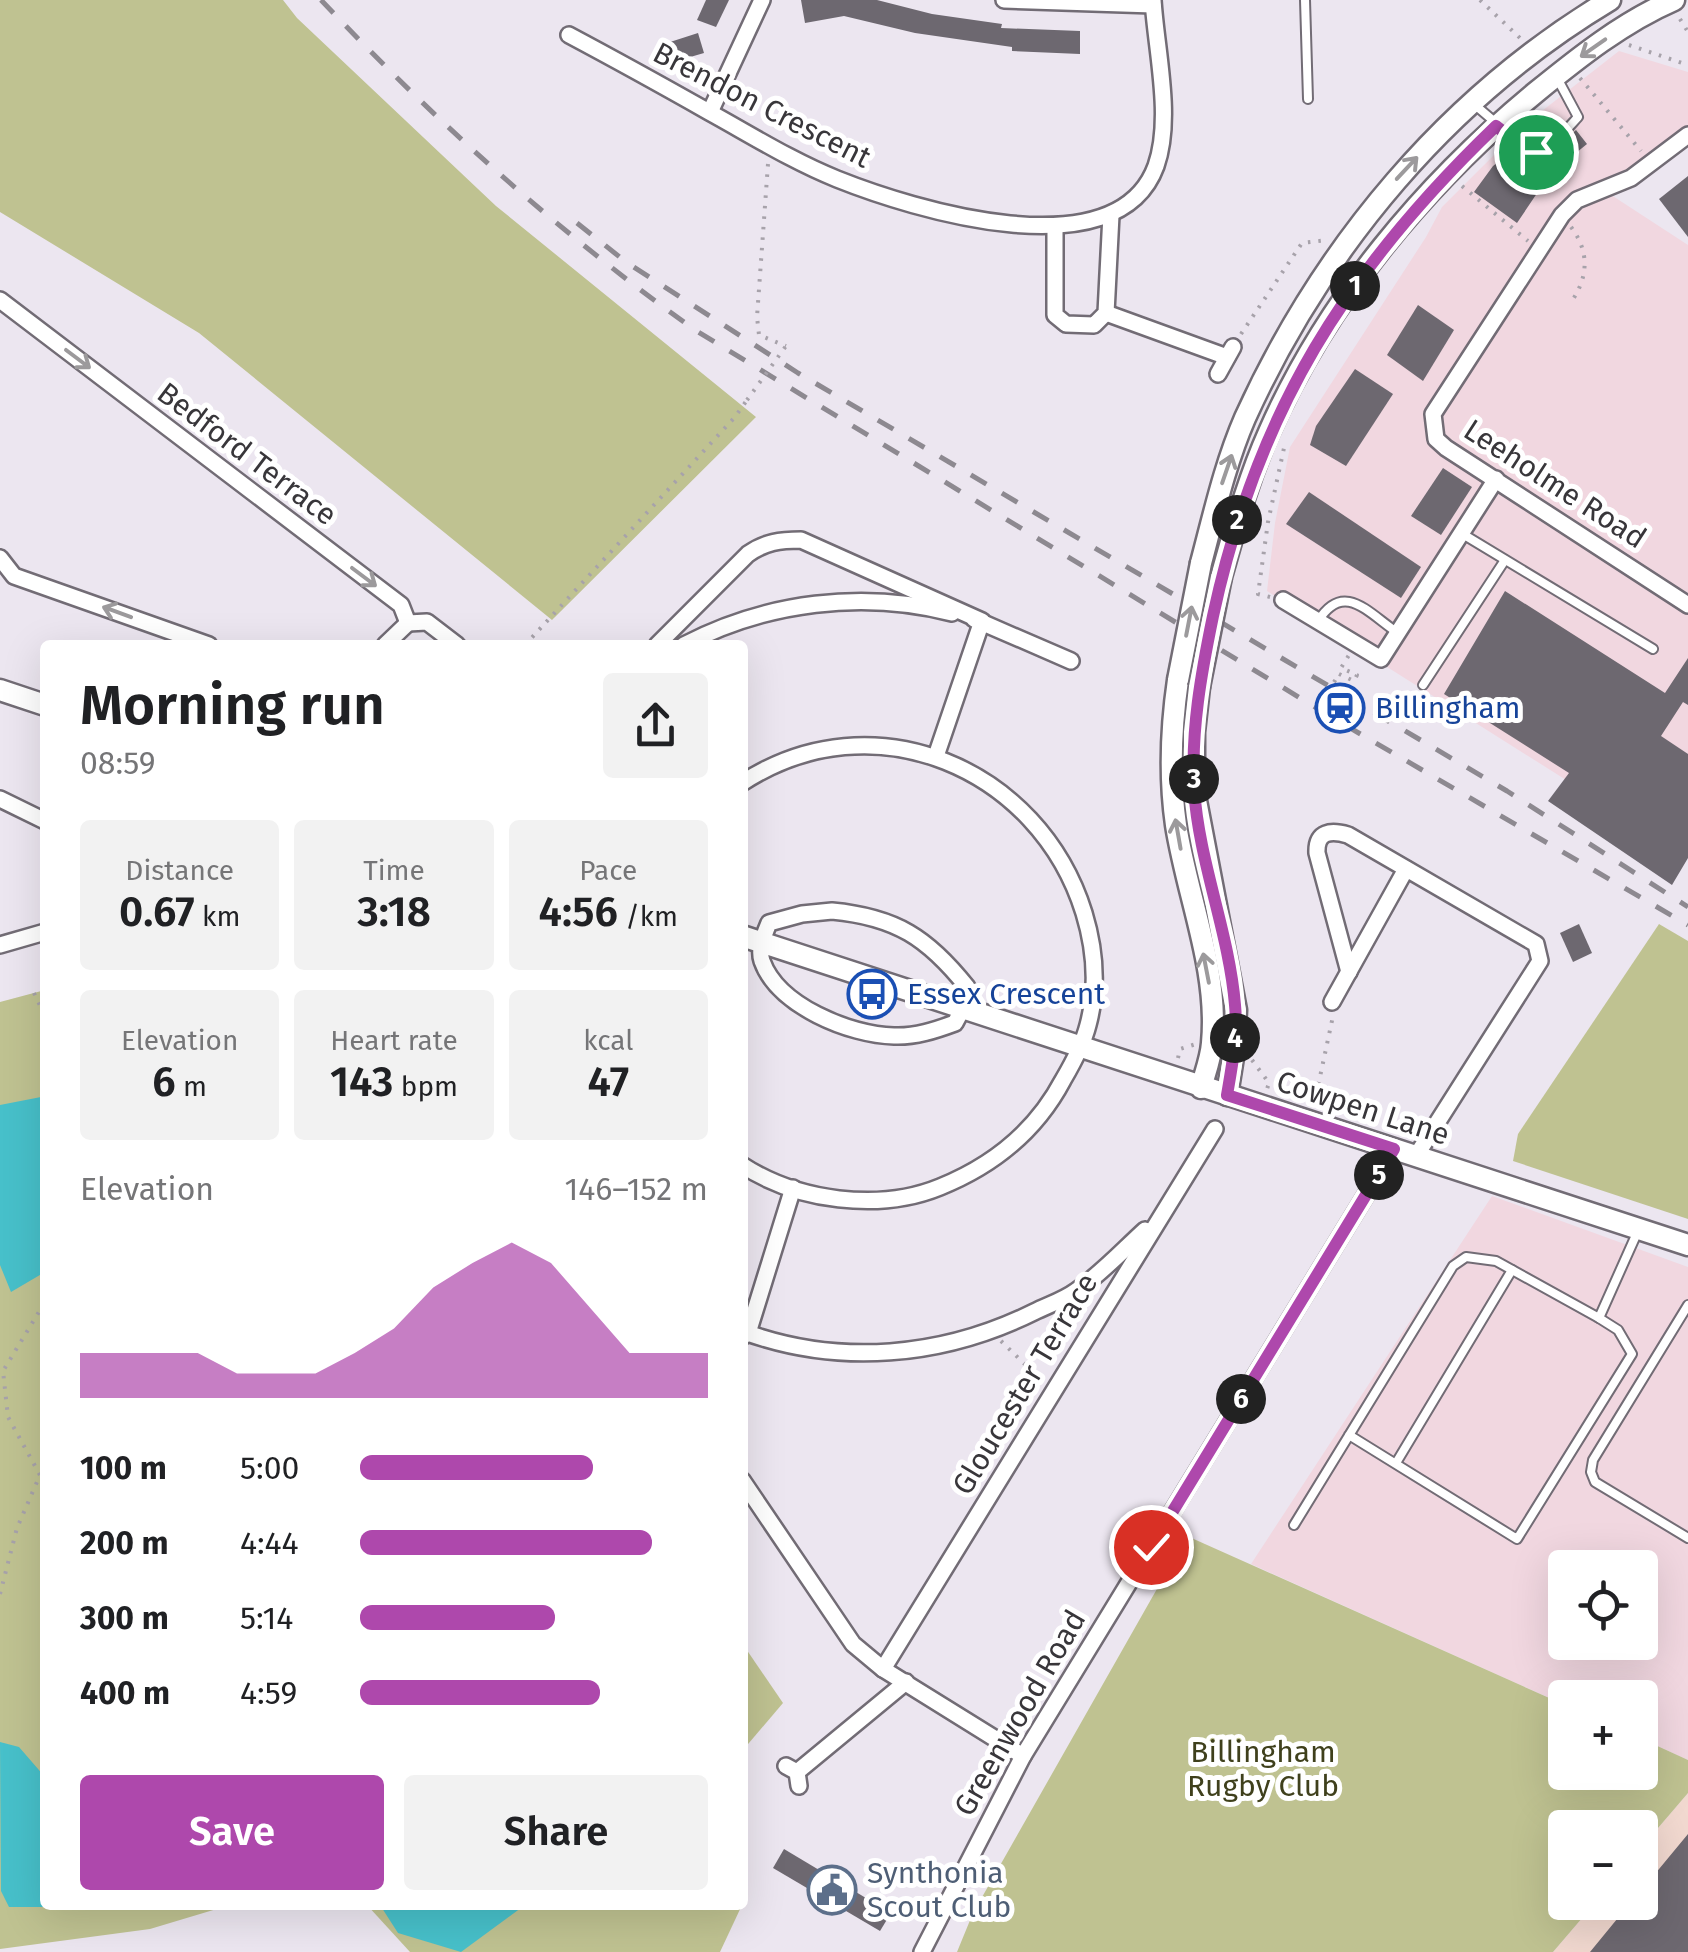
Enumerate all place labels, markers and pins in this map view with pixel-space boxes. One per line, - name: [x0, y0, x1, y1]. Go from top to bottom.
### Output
- pin: [1494, 110, 1579, 195]
- pin: 1: [1330, 261, 1380, 311]
- pin: 2: [1212, 495, 1262, 545]
- station icon: Billingham: [1314, 682, 1366, 734]
- place label: Billingham: [1375, 690, 1521, 726]
- pin: 3: [1169, 754, 1219, 804]
- bus stop icon: Essex Crescent: [846, 968, 898, 1020]
- place label: Essex Crescent: [907, 976, 1105, 1012]
- pin: 4: [1210, 1013, 1260, 1063]
- pin: 5: [1354, 1150, 1404, 1200]
- pin: 6: [1216, 1374, 1266, 1424]
- pin: [1109, 1505, 1194, 1590]
- place label: Synthonia Scout Club: [867, 1855, 1011, 1925]
- public building icon: Synthonia Scout Club: [806, 1864, 858, 1916]

